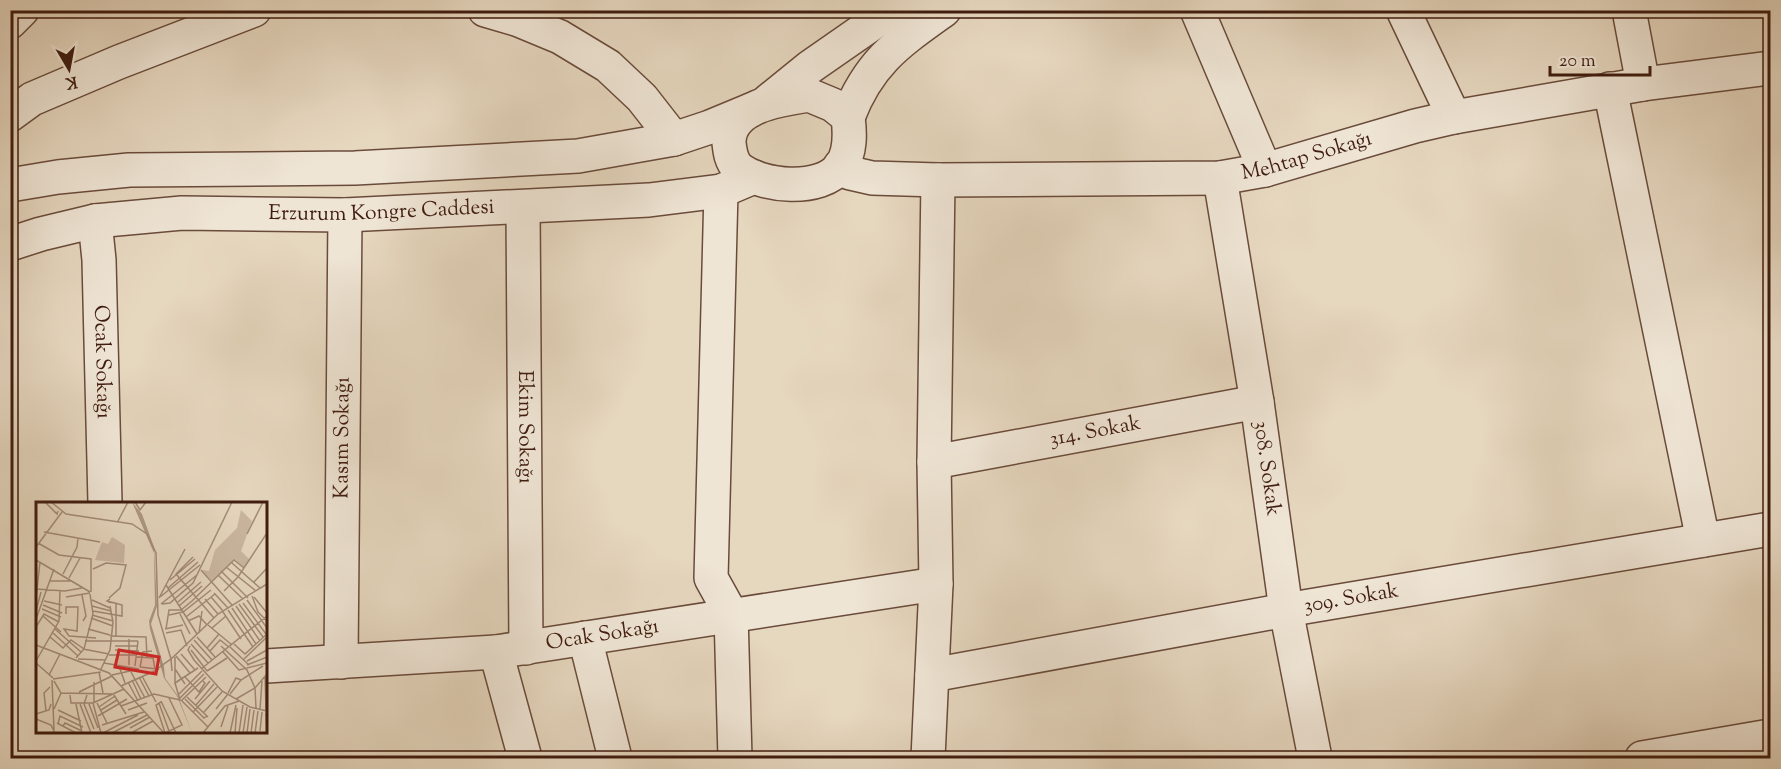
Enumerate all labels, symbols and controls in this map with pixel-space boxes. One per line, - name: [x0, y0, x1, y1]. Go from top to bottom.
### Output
- north arrow: [39, 39, 99, 99]
- scale bar: [1550, 39, 1650, 77]
- text: 20 m: [1559, 49, 1596, 75]
- text: K: [63, 69, 79, 94]
- street label: Mehtap Sokağı: [1239, 124, 1376, 189]
- street label: Erzurum Kongre Caddesi: [268, 193, 495, 230]
- street label: Ocak Sokağı: [85, 304, 118, 419]
- street label: Ekim Sokağı: [509, 370, 540, 484]
- street label: Kasım Sokağı: [327, 377, 359, 499]
- street label: 314. Sokak: [1047, 409, 1144, 455]
- street label: 308. Sokak: [1245, 419, 1288, 518]
- inset map: [36, 502, 267, 733]
- street label: 309. Sokak: [1301, 576, 1401, 622]
- street label: Ocak Sokağı: [544, 612, 661, 659]

